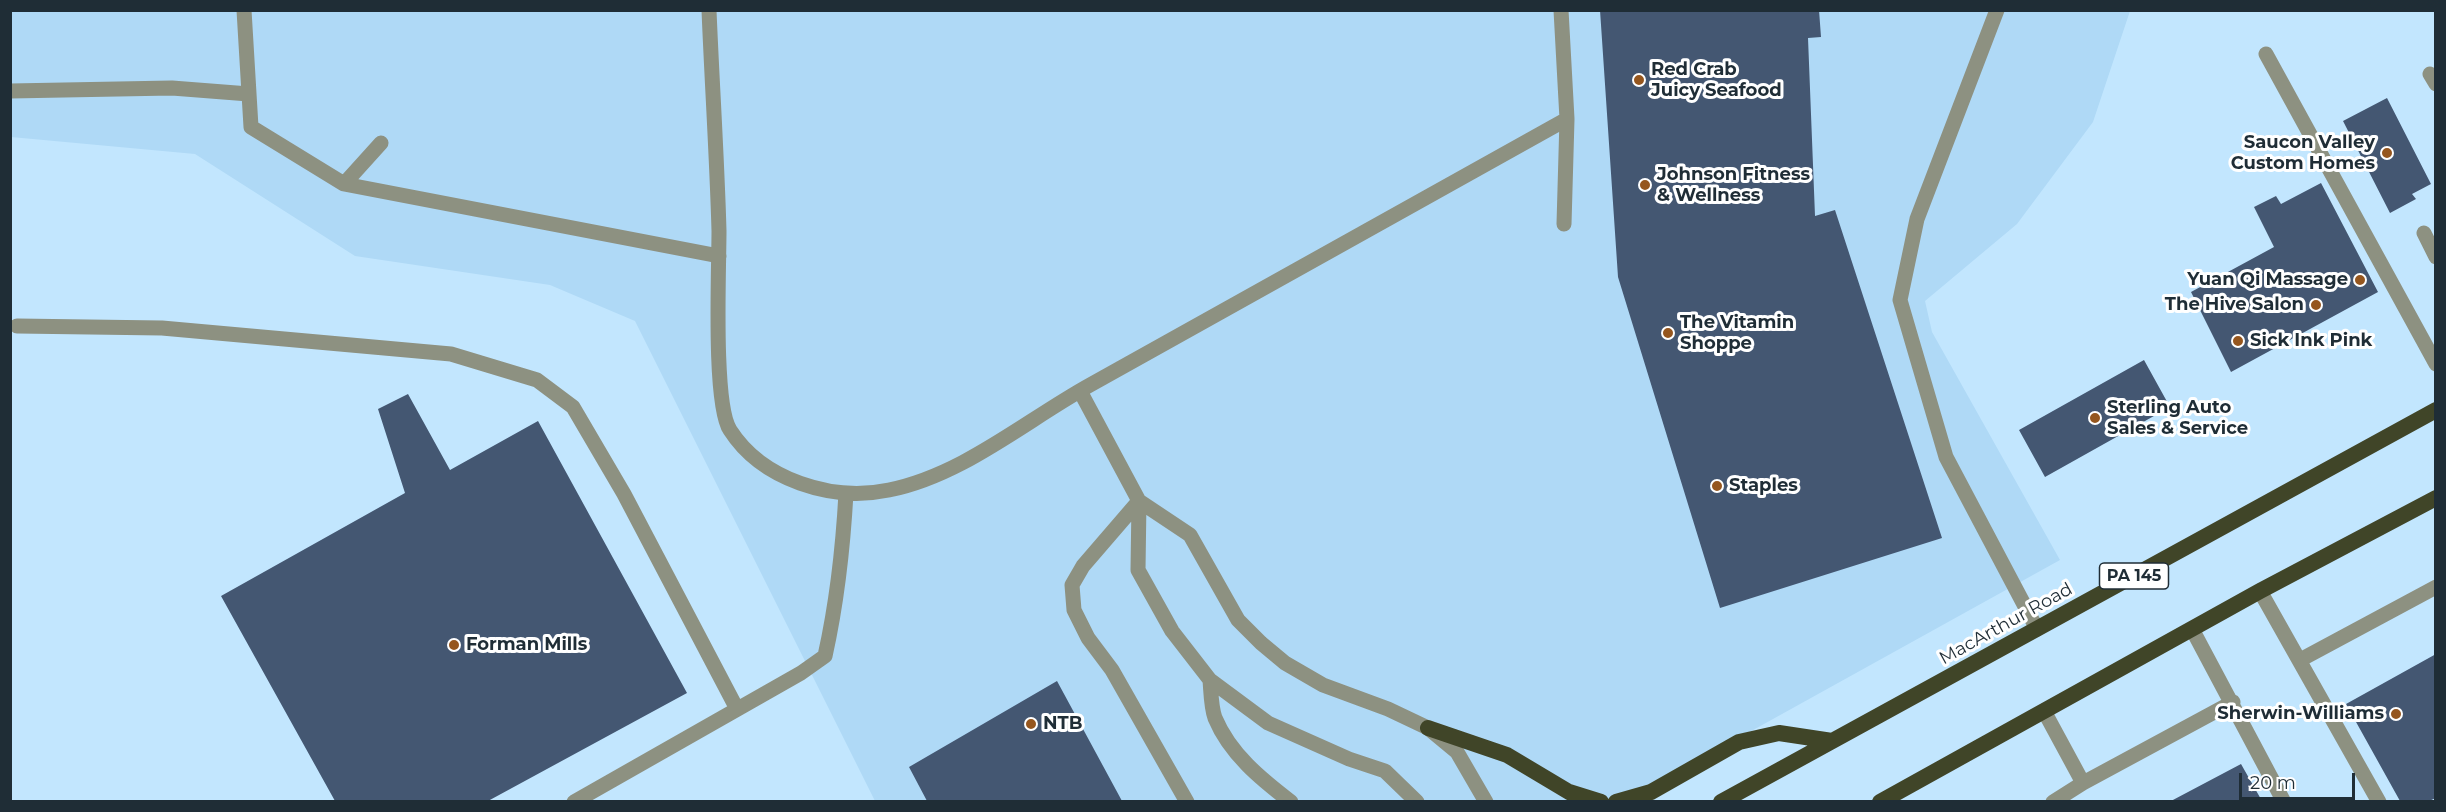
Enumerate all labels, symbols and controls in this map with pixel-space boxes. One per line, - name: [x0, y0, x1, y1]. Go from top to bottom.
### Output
- place label: Red Crab Juicy Seafood: [1651, 59, 1782, 101]
- marker: Red Crab Juicy Seafood: [1632, 73, 1646, 87]
- place label: Saucon Valley Custom Homes: [2231, 132, 2375, 174]
- marker: Saucon Valley Custom Homes: [2380, 146, 2394, 160]
- place label: Johnson Fitness & Wellness: [1657, 164, 1810, 207]
- marker: Johnson Fitness & Wellness: [1638, 178, 1652, 192]
- place label: Yuan Qi Massage: [2187, 269, 2348, 291]
- marker: Yuan Qi Massage: [2353, 273, 2367, 287]
- place label: The Hive Salon: [2165, 294, 2304, 316]
- marker: The Hive Salon: [2309, 298, 2323, 312]
- place label: The Vitamin Shoppe: [1680, 312, 1794, 354]
- marker: The Vitamin Shoppe: [1661, 326, 1675, 340]
- place label: Sick Ink Pink: [2250, 330, 2372, 352]
- marker: Sick Ink Pink: [2231, 334, 2245, 348]
- place label: Sterling Auto Sales & Service: [2107, 397, 2248, 440]
- marker: Sterling Auto Sales & Service: [2088, 411, 2102, 425]
- place label: Staples: [1729, 475, 1798, 497]
- marker: Staples: [1710, 479, 1724, 493]
- road number: PA 145: [2100, 563, 2168, 589]
- street label: MacArthur Road: [1936, 578, 2076, 670]
- place label: Forman Mills: [466, 634, 587, 656]
- marker: Forman Mills: [447, 638, 461, 652]
- place label: Sherwin-Williams: [2217, 703, 2384, 725]
- marker: Sherwin-Williams: [2389, 707, 2403, 721]
- place label: NTB: [1043, 713, 1082, 735]
- marker: NTB: [1024, 717, 1038, 731]
- scale bar: [2242, 761, 2358, 799]
- text: 20 m: [2250, 772, 2296, 794]

